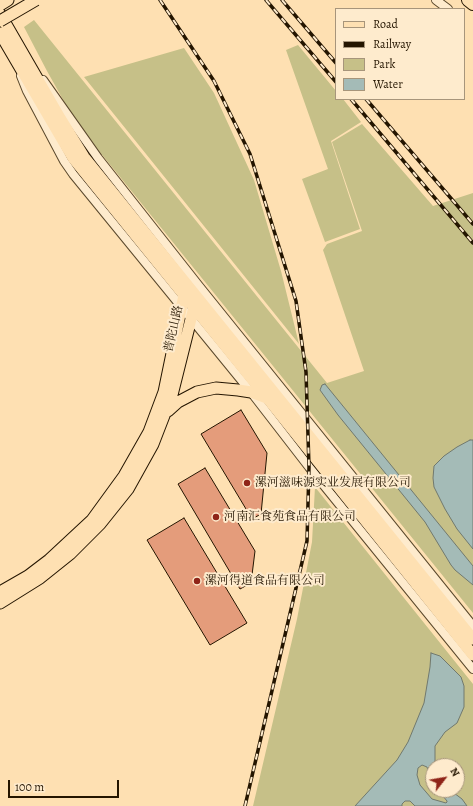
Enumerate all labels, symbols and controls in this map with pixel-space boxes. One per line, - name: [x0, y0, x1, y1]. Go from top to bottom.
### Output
- legend: [335, 8, 465, 100]
- text: Road: [373, 16, 398, 32]
- text: Railway: [373, 36, 411, 52]
- text: Park: [373, 56, 396, 72]
- text: Water: [373, 76, 403, 92]
- street label: 普陀山路: [162, 304, 186, 354]
- place label: 漯河滋味源实业发展有限公司: [255, 476, 411, 490]
- marker: 漯河滋味源实业发展有限公司: [242, 478, 252, 488]
- place label: 河南汇食苑食品有限公司: [224, 510, 356, 524]
- marker: 河南汇食苑食品有限公司: [211, 512, 221, 522]
- place label: 漯河得道食品有限公司: [205, 574, 325, 588]
- marker: 漯河得道食品有限公司: [192, 576, 202, 586]
- north arrow: [425, 758, 465, 798]
- text: N: [446, 765, 463, 779]
- scale bar: [10, 772, 121, 798]
- text: 100 m: [15, 779, 44, 795]

